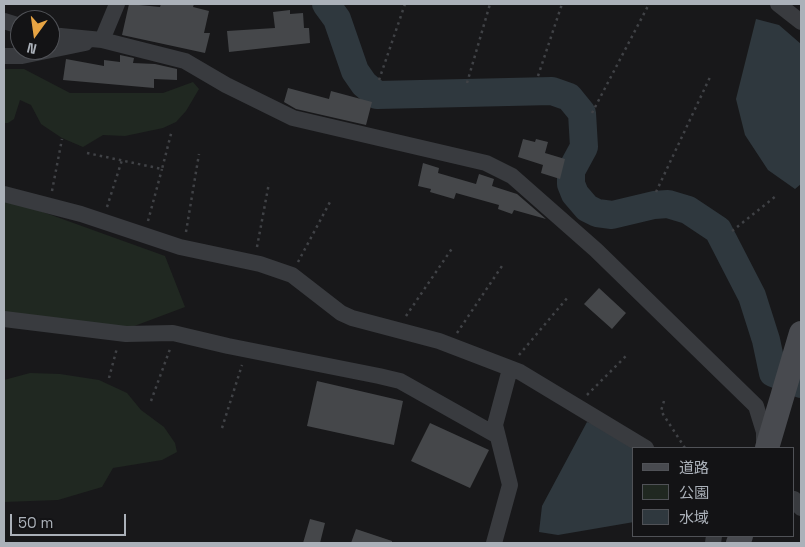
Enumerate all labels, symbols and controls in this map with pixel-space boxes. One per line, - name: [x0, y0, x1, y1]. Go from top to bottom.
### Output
- north arrow: [10, 10, 60, 60]
- text: N: [25, 39, 38, 58]
- legend: [632, 447, 795, 537]
- text: 道路: [679, 458, 709, 477]
- text: 公園: [679, 483, 709, 502]
- scale bar: [12, 504, 129, 536]
- text: 水域: [679, 508, 709, 527]
- text: 50 m: [18, 513, 53, 532]

